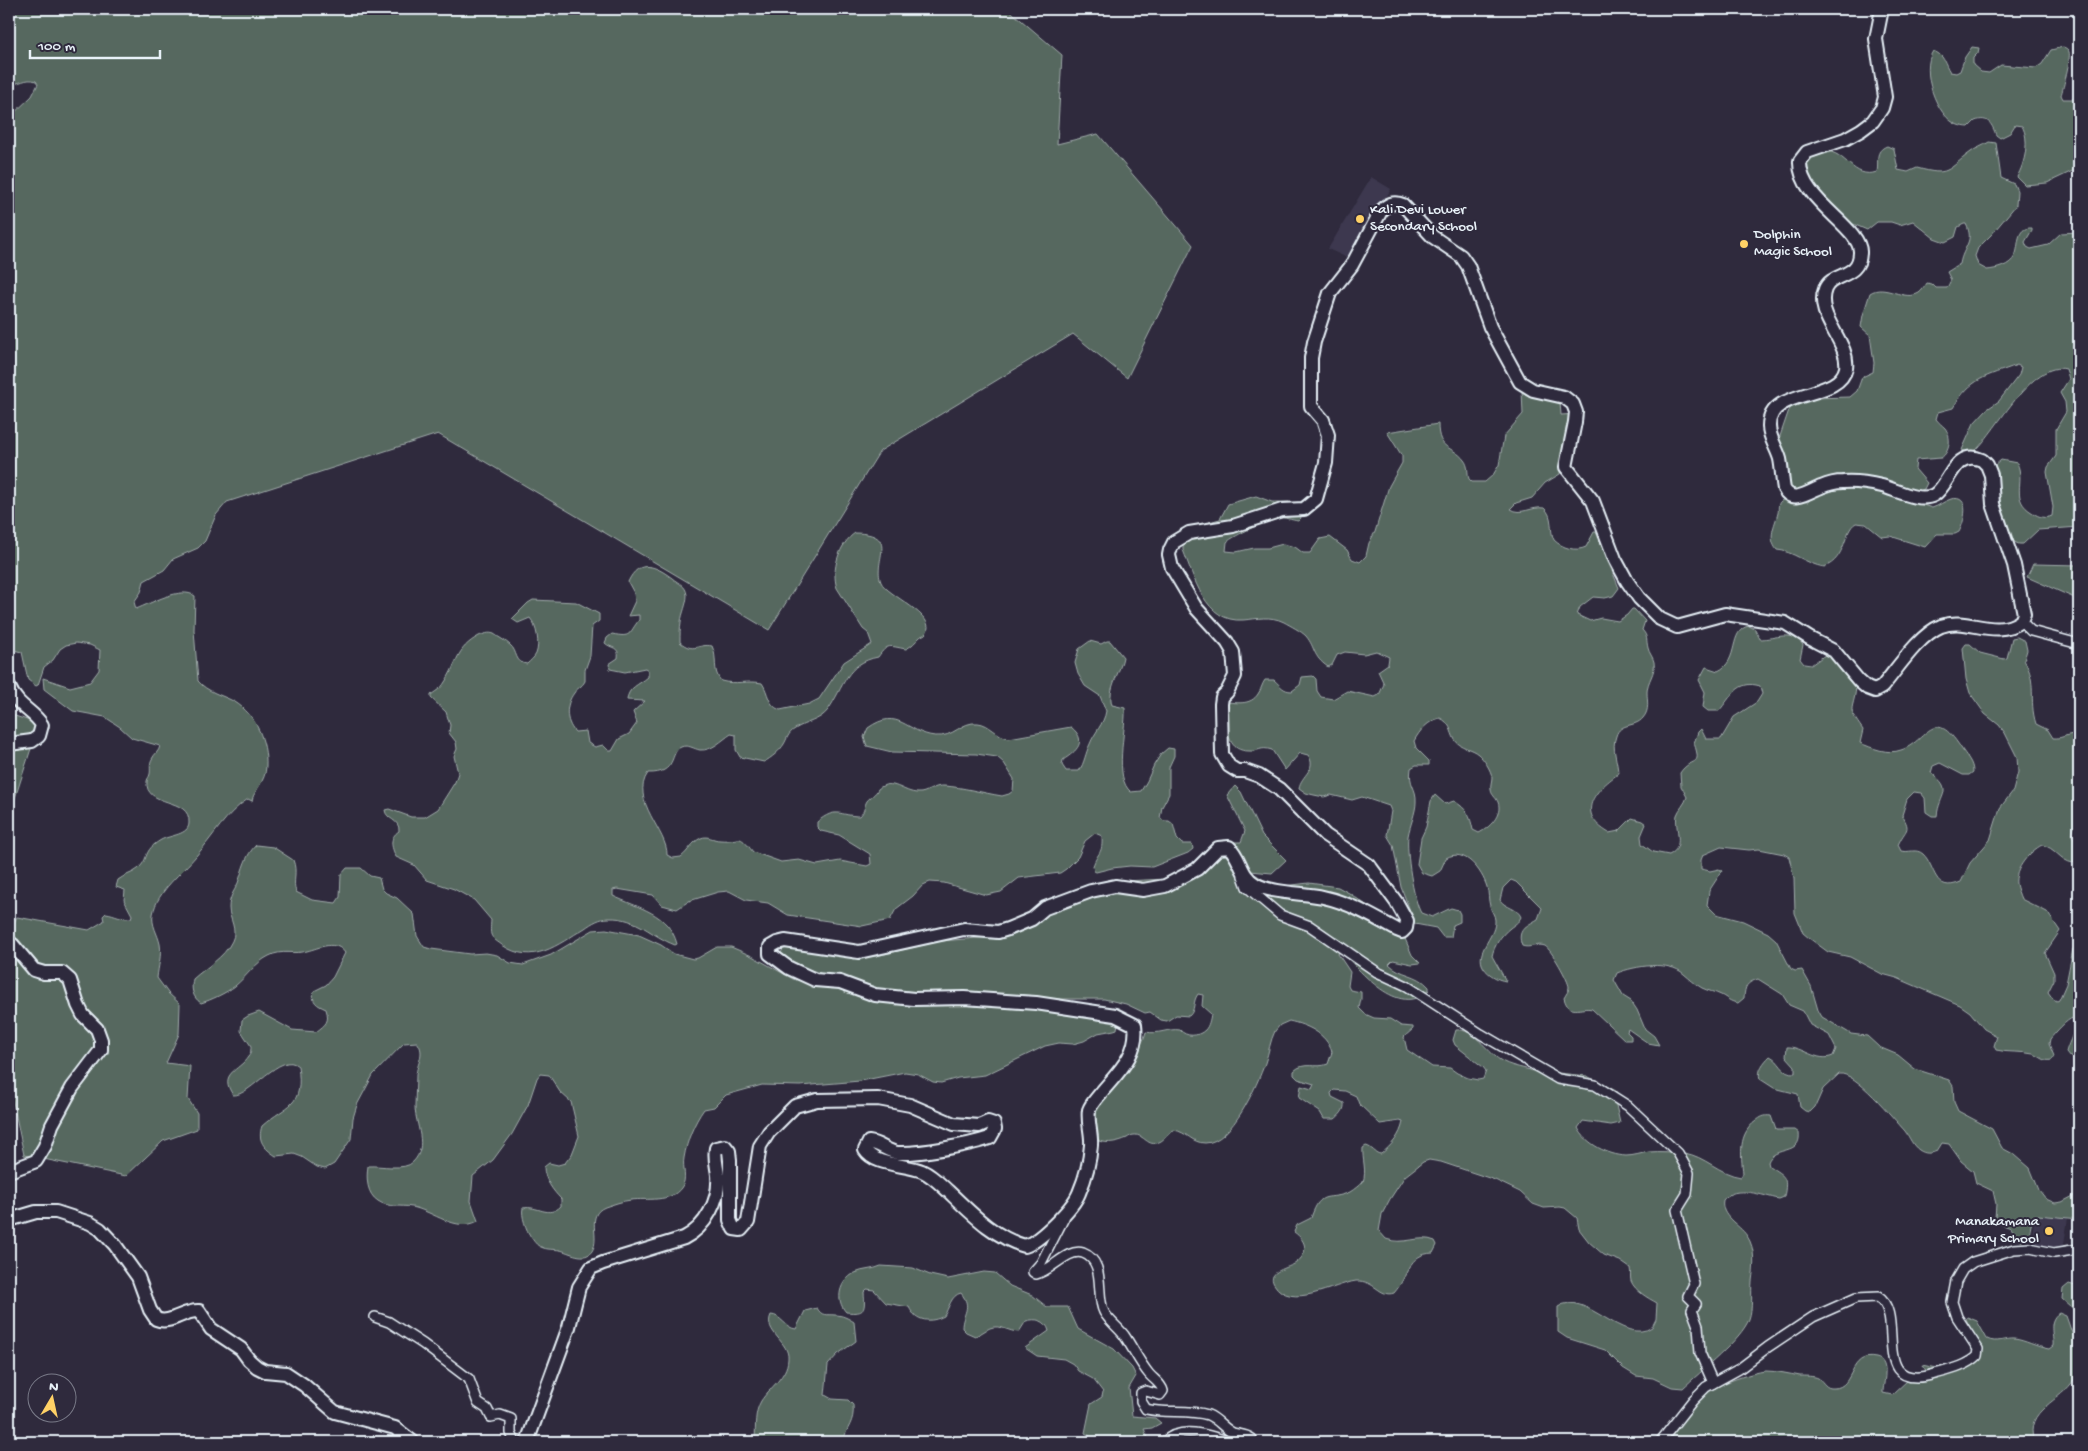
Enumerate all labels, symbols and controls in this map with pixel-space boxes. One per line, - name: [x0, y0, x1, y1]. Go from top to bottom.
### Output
- scale bar: [30, 28, 160, 60]
- text: 100 m: [37, 38, 76, 56]
- place label: Kali Devi Lower Secondary School: [1370, 201, 1477, 236]
- marker: Kali Devi Lower Secondary School: [1354, 213, 1366, 225]
- place label: Dolphin Magic School: [1753, 226, 1832, 261]
- marker: Dolphin Magic School: [1738, 238, 1750, 250]
- place label: Manakamana Primary School: [1947, 1213, 2040, 1248]
- marker: Manakamana Primary School: [2043, 1225, 2055, 1237]
- north arrow: [28, 1374, 78, 1424]
- text: N: [48, 1379, 59, 1397]

